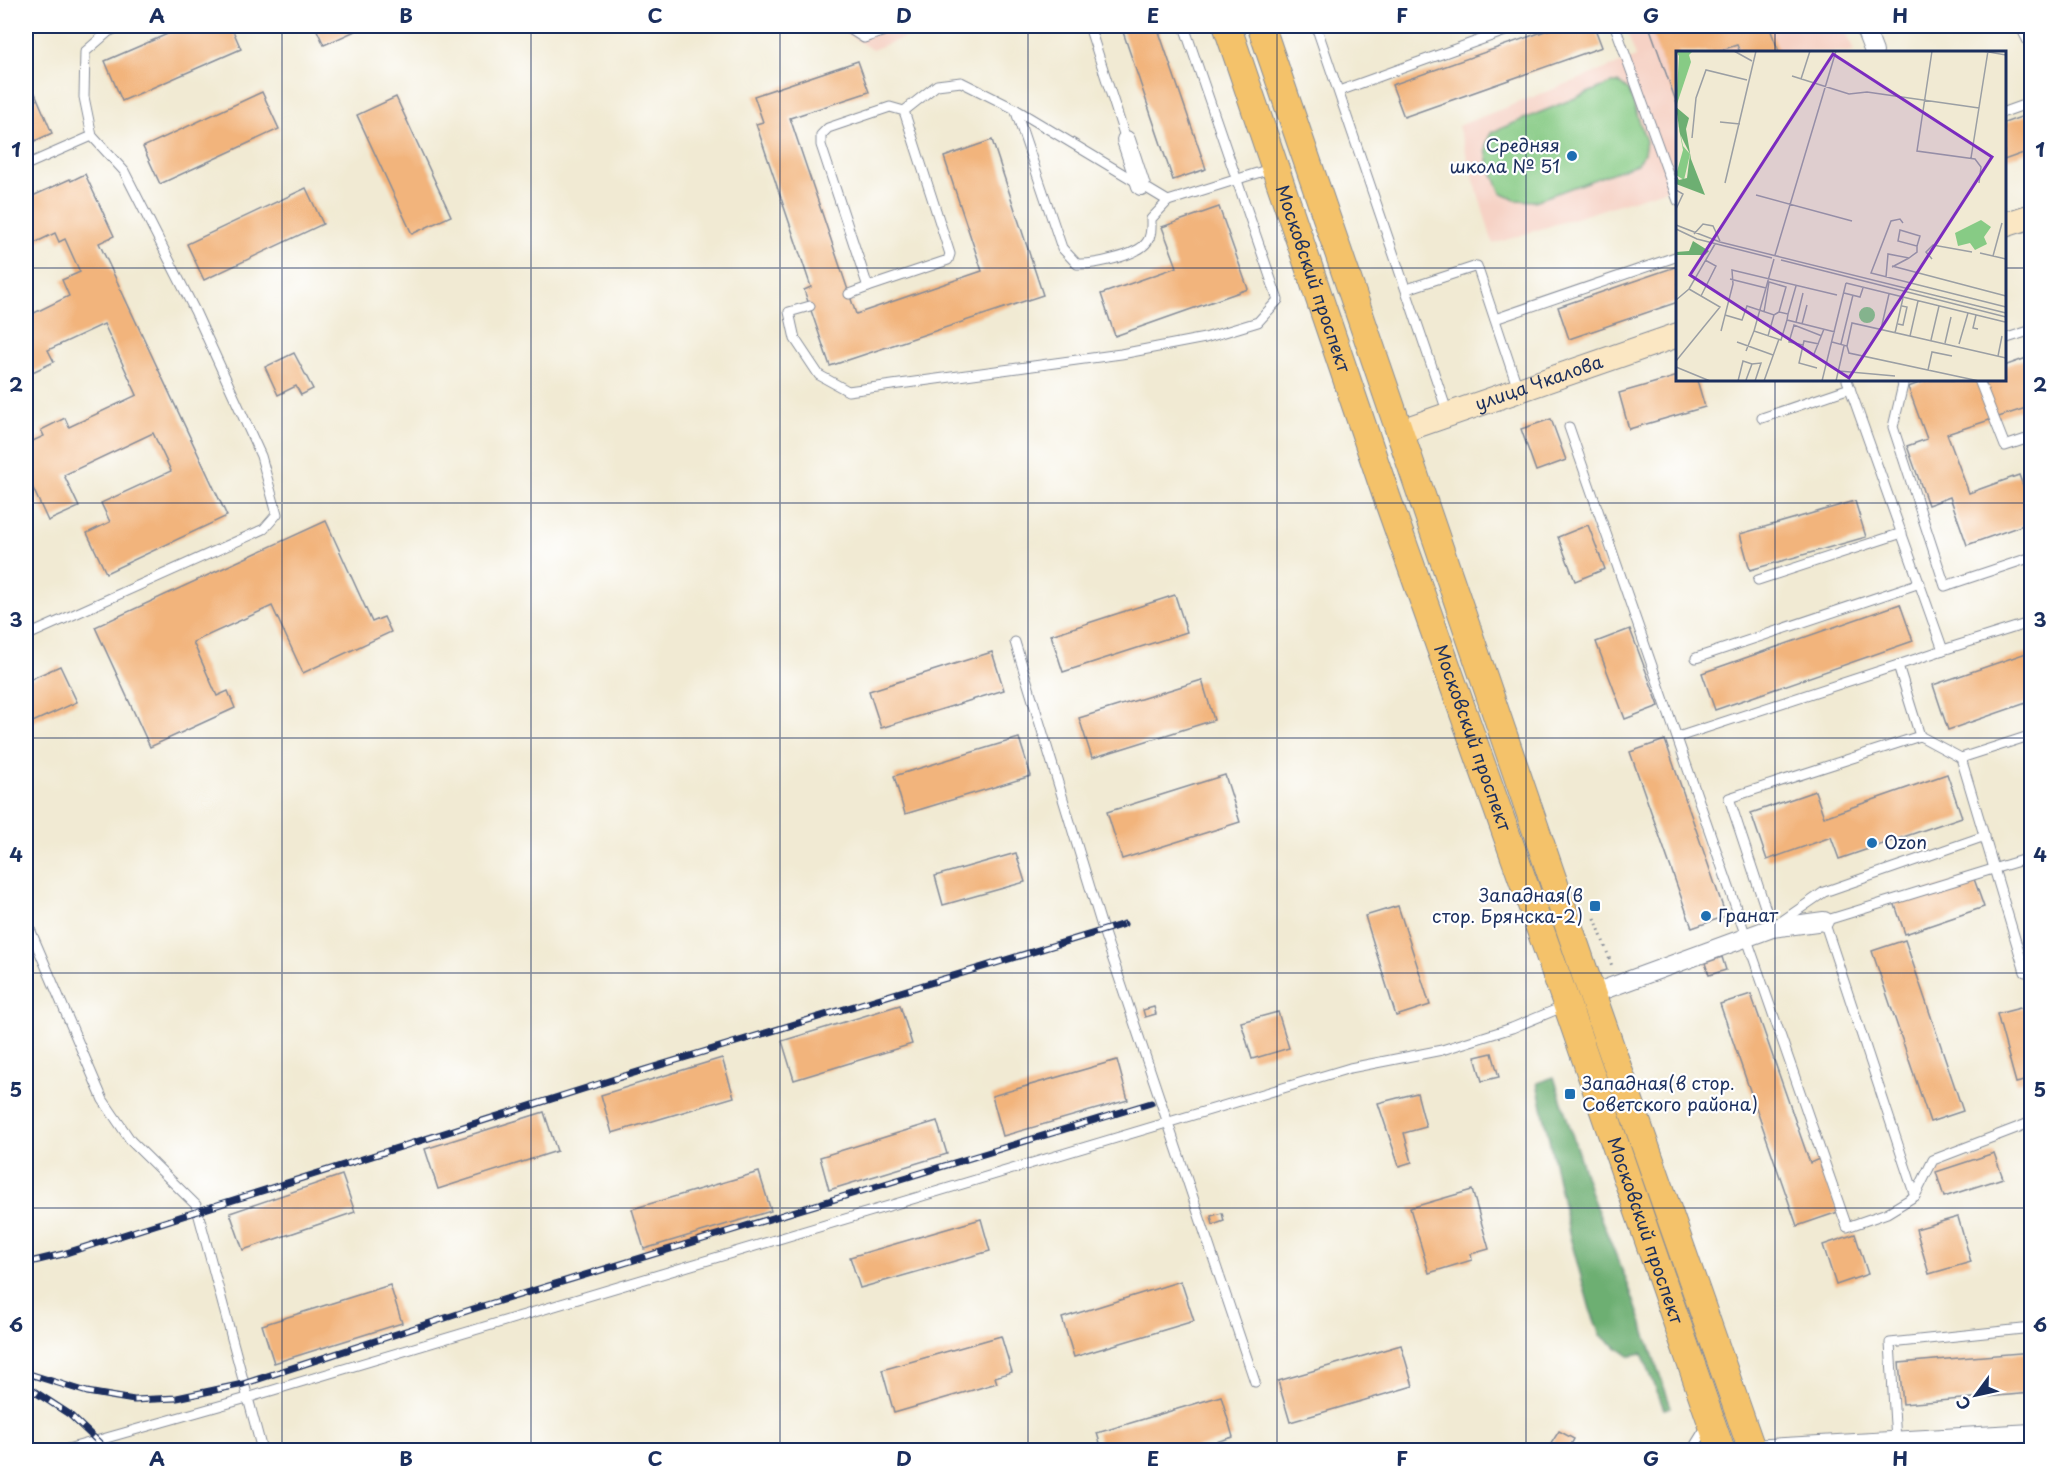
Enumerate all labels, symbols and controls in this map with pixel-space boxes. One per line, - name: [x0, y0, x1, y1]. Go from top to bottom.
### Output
- text: A: [149, 0, 165, 30]
- text: B: [399, 0, 413, 30]
- text: C: [647, 0, 663, 30]
- text: D: [896, 0, 912, 30]
- text: E: [1147, 0, 1159, 30]
- text: F: [1396, 0, 1408, 30]
- text: G: [1643, 0, 1659, 30]
- text: H: [1892, 0, 1908, 30]
- inset map: [1676, 51, 2006, 381]
- place label: Средняя школа № 51: [1449, 131, 1560, 179]
- text: 1: [11, 134, 21, 164]
- text: 1: [2035, 134, 2045, 164]
- marker: Средняя школа № 51: [1565, 149, 1579, 163]
- street label: Московский проспект: [1270, 181, 1359, 376]
- street label: улица Чкалова: [1471, 347, 1607, 416]
- text: 2: [9, 369, 23, 399]
- text: 2: [2033, 369, 2047, 399]
- text: 3: [9, 604, 23, 634]
- text: 3: [2033, 604, 2047, 634]
- street label: Московский проспект: [1428, 640, 1519, 835]
- place label: Ozon: [1884, 828, 1927, 855]
- marker: Ozon: [1865, 836, 1879, 850]
- text: 4: [9, 839, 23, 869]
- text: 4: [2033, 839, 2047, 869]
- place label: Западная(в стор. Брянска-2): [1432, 881, 1583, 929]
- marker: Западная(в стор. Брянска-2): [1588, 899, 1602, 913]
- place label: Гранат: [1718, 901, 1779, 928]
- marker: Гранат: [1699, 909, 1713, 923]
- place label: Западная(в стор. Советского района): [1582, 1069, 1758, 1117]
- text: 5: [10, 1074, 22, 1104]
- text: 5: [2034, 1074, 2046, 1104]
- marker: Западная(в стор. Советского района): [1563, 1087, 1577, 1101]
- street label: Московский проспект: [1602, 1133, 1691, 1327]
- text: 6: [9, 1309, 23, 1339]
- text: 6: [2033, 1309, 2047, 1339]
- north arrow: [1946, 1365, 2006, 1425]
- text: С: [1949, 1392, 1976, 1415]
- text: A: [149, 1443, 165, 1473]
- text: B: [399, 1443, 413, 1473]
- text: C: [647, 1443, 663, 1473]
- text: D: [896, 1443, 912, 1473]
- text: E: [1147, 1443, 1159, 1473]
- text: F: [1396, 1443, 1408, 1473]
- text: G: [1643, 1443, 1659, 1473]
- text: H: [1892, 1443, 1908, 1473]

